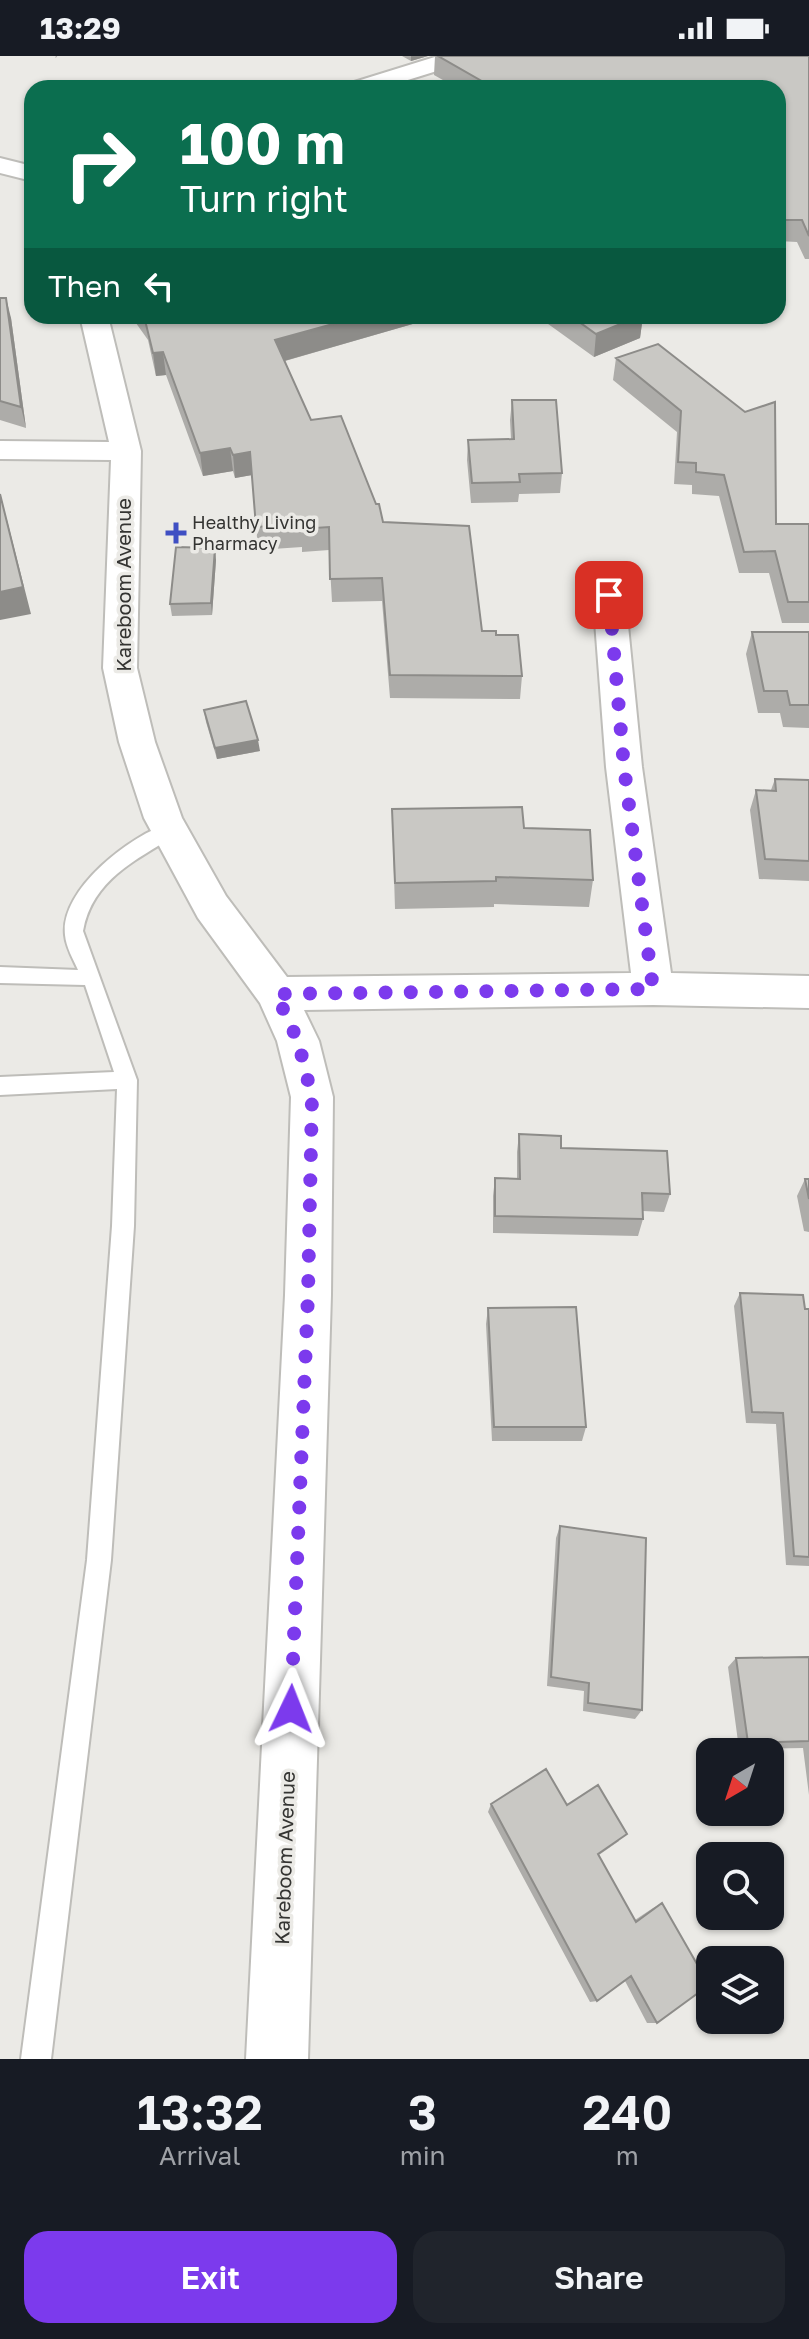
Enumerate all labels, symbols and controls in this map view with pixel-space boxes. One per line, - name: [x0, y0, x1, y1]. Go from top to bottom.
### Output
- text: 13:29: [40, 10, 121, 46]
- text: 100 m: [180, 109, 345, 176]
- icon: right: [48, 112, 152, 216]
- text: Turn right: [180, 177, 348, 220]
- icon: left: [137, 264, 181, 308]
- text: Then: [48, 268, 121, 304]
- street label: Kareboom Avenue: [111, 498, 135, 672]
- place label: Healthy Living Pharmacy: [192, 511, 316, 554]
- marker: Healthy Living Pharmacy: [167, 524, 185, 542]
- pin: [575, 561, 643, 629]
- icon: arrive: [587, 573, 631, 617]
- position arrow: [249, 1667, 333, 1751]
- north arrow: [696, 1738, 784, 1826]
- map controls: [696, 1738, 784, 2034]
- street label: Kareboom Avenue: [269, 1771, 299, 1945]
- button: search: [696, 1842, 784, 1930]
- button: layers: [696, 1946, 784, 2034]
- text: 13:32: [137, 2083, 263, 2141]
- text: 3: [408, 2083, 437, 2141]
- text: 240: [583, 2083, 672, 2141]
- text: Arrival: [159, 2140, 241, 2171]
- text: min: [400, 2140, 446, 2171]
- text: m: [616, 2140, 639, 2171]
- button: Exit: [24, 2231, 397, 2323]
- button: Share: [413, 2231, 785, 2323]

